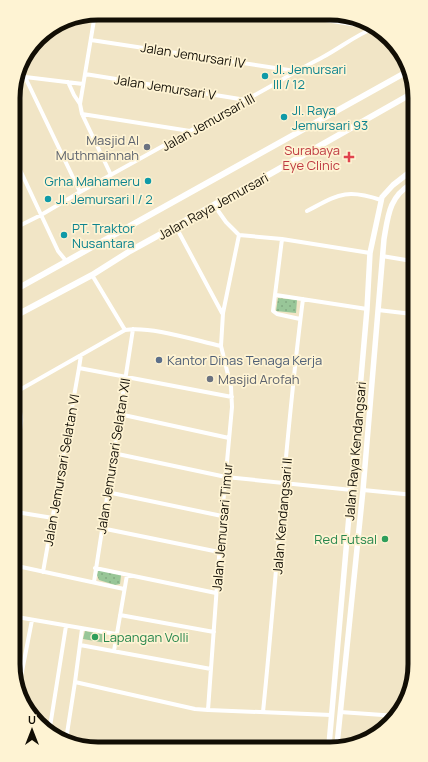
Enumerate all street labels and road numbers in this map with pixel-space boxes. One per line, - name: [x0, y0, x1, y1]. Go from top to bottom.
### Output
- street label: Jalan Jemursari IV: [139, 38, 247, 72]
- street label: Jalan Jemursari V: [113, 70, 217, 104]
- street label: Jalan Jemursari III: [158, 89, 258, 155]
- street label: Jalan Raya Jemursari: [155, 168, 271, 244]
- street label: Jalan Jemursari Selatan XII: [92, 377, 134, 535]
- street label: Jalan Raya Kendangsari: [340, 381, 370, 521]
- street label: Jalan Jemursari Selatan VI: [39, 392, 83, 548]
- street label: Jalan Kendangsari II: [268, 457, 296, 575]
- street label: Jalan Jemursari Timur: [207, 462, 237, 592]

